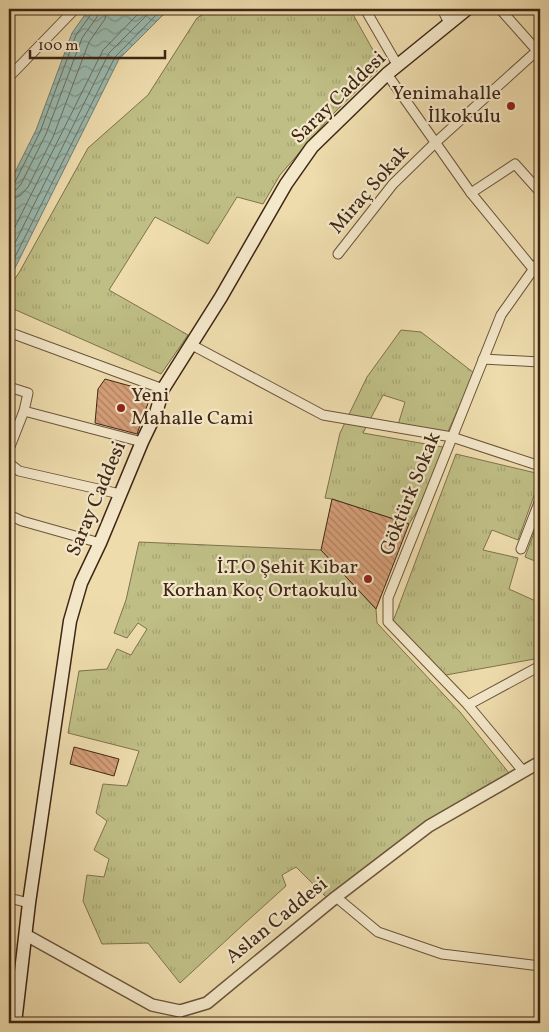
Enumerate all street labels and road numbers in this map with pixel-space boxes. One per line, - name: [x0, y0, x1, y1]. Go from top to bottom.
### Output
- street label: Saray Caddesi: [285, 45, 393, 151]
- street label: Miraç Sokak: [324, 140, 416, 240]
- street label: Göktürk Sokak: [374, 428, 449, 560]
- street label: Saray Caddesi: [60, 437, 134, 561]
- street label: Aslan Caddesi: [220, 871, 334, 971]

